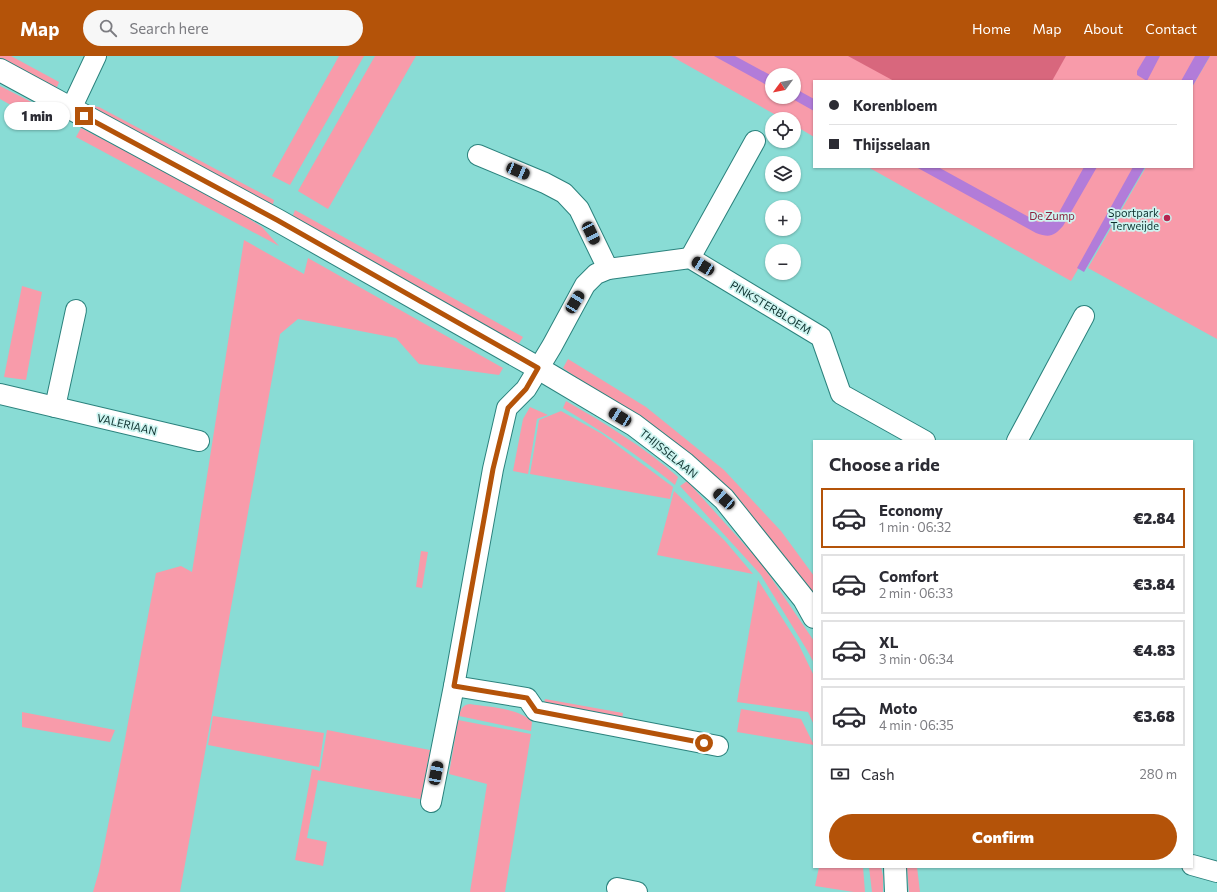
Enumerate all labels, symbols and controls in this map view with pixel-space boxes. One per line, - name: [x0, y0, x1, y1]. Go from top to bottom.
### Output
- search box: [83, 10, 363, 46]
- text: Map: [20, 17, 59, 40]
- icon: search: [97, 17, 119, 39]
- text: Search here: [129, 19, 209, 37]
- text: Home: [972, 20, 1011, 37]
- text: Map: [1033, 20, 1061, 37]
- text: About: [1083, 20, 1123, 37]
- text: Contact: [1145, 20, 1197, 37]
- north arrow: [765, 68, 801, 104]
- map controls: [765, 68, 801, 280]
- text: Korenbloem: [853, 96, 937, 114]
- callout: 1 min: [4, 102, 70, 130]
- route end: [75, 107, 93, 125]
- text: 1 min: [21, 108, 53, 124]
- button: locate: [765, 112, 801, 148]
- text: Thijsselaan: [853, 135, 930, 153]
- button: layers: [765, 156, 801, 192]
- car: [505, 161, 531, 181]
- button: +: [765, 200, 801, 236]
- place label: Sportpark Terweijde: [1108, 206, 1159, 232]
- park label: De Zump: [1029, 209, 1075, 222]
- marker: Sportpark Terweijde: [1162, 213, 1172, 223]
- car: [580, 220, 602, 246]
- button: −: [765, 244, 801, 280]
- car: [690, 255, 716, 277]
- street label: PINKSTERBLOEM: [728, 278, 814, 336]
- car: [564, 289, 586, 315]
- car: [607, 406, 633, 428]
- street label: VALERIAAN: [96, 411, 158, 437]
- street label: THIJSSELAAN: [637, 426, 701, 481]
- text: Choose a ride: [829, 453, 940, 475]
- car: [711, 487, 737, 511]
- icon: car: [831, 500, 867, 536]
- text: Economy: [879, 501, 943, 519]
- text: €2.84: [1133, 509, 1175, 527]
- text: 1 min · 06:32: [879, 519, 951, 535]
- icon: car: [831, 566, 867, 602]
- text: Comfort: [879, 567, 939, 585]
- text: €3.84: [1133, 575, 1175, 593]
- text: 2 min · 06:33: [879, 585, 953, 601]
- icon: car: [831, 632, 867, 668]
- text: XL: [879, 633, 898, 651]
- text: €4.83: [1133, 641, 1175, 659]
- text: 3 min · 06:34: [879, 651, 954, 667]
- icon: car: [831, 698, 867, 734]
- text: Moto: [879, 699, 918, 717]
- text: €3.68: [1133, 707, 1175, 725]
- text: 4 min · 06:35: [879, 717, 954, 733]
- route start: [695, 734, 713, 752]
- car: [428, 760, 444, 786]
- icon: cash: [829, 763, 851, 785]
- text: Cash: [861, 765, 895, 783]
- text: 280 m: [1140, 766, 1177, 782]
- button: Confirm: [829, 814, 1177, 860]

